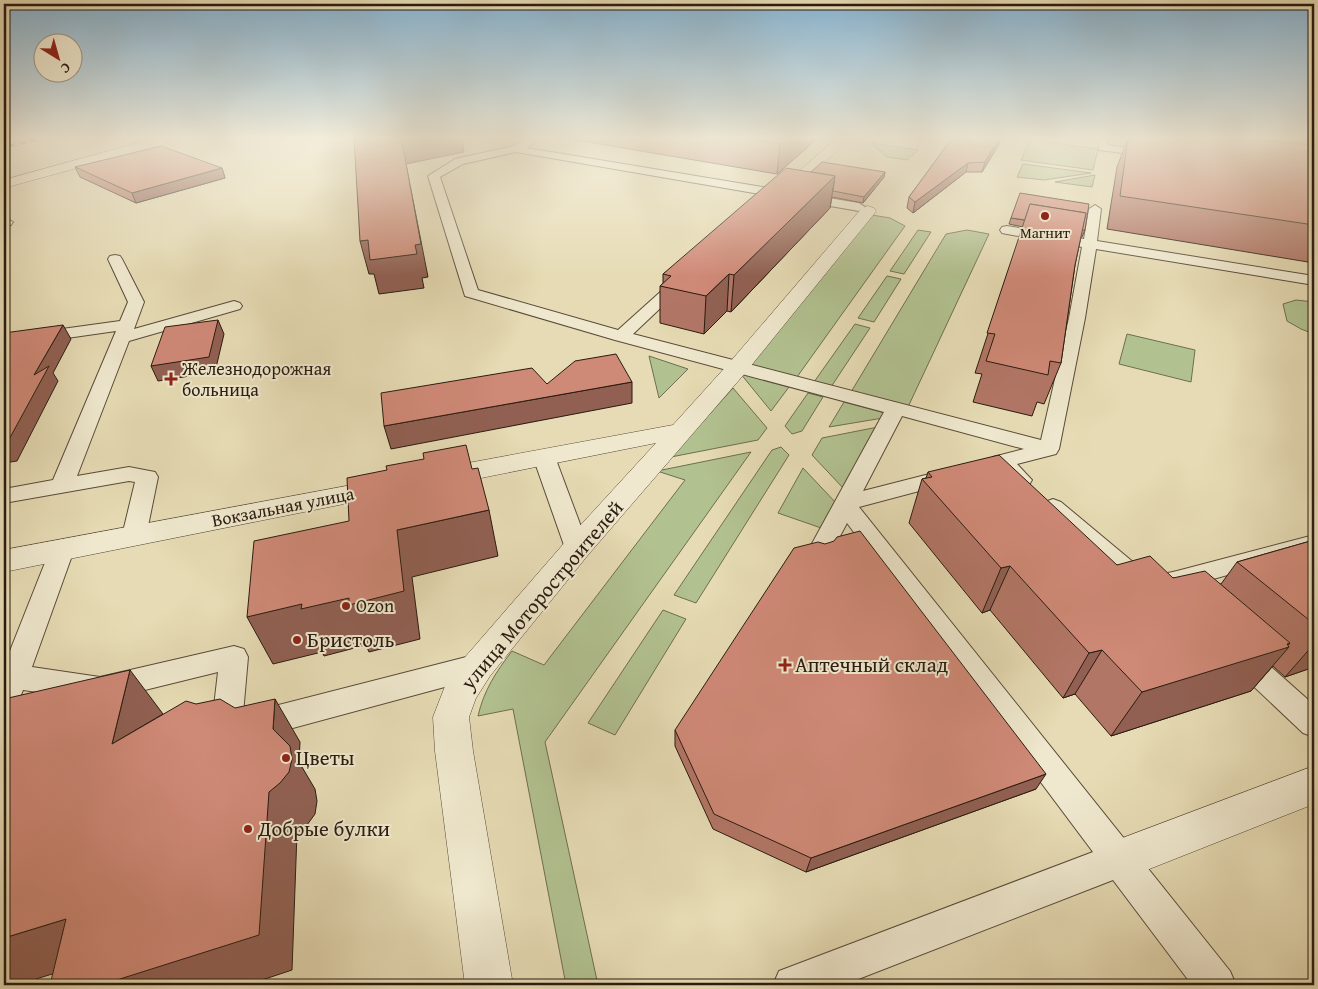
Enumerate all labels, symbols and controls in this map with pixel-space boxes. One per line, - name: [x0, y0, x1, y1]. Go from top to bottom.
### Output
- north arrow: [32, 32, 82, 82]
- text: С: [57, 58, 75, 79]
- marker: Магнит: [1039, 210, 1051, 222]
- place label: Магнит: [1020, 222, 1071, 243]
- place label: Железнодорожная больница: [181, 355, 331, 403]
- marker: Железнодорожная больница: [164, 372, 178, 386]
- street label: Вокзальная улица: [210, 479, 357, 534]
- street label: улица Моторостроителей: [452, 493, 630, 697]
- place label: Ozon: [356, 592, 394, 619]
- marker: Ozon: [340, 600, 352, 612]
- place label: Бристоль: [307, 624, 394, 655]
- marker: Бристоль: [291, 634, 303, 646]
- place label: Аптечный склад: [795, 649, 949, 680]
- marker: Аптечный склад: [779, 659, 791, 671]
- place label: Цветы: [296, 742, 355, 773]
- marker: Цветы: [280, 752, 292, 764]
- place label: Добрые булки: [257, 813, 390, 844]
- marker: Добрые булки: [242, 823, 254, 835]

